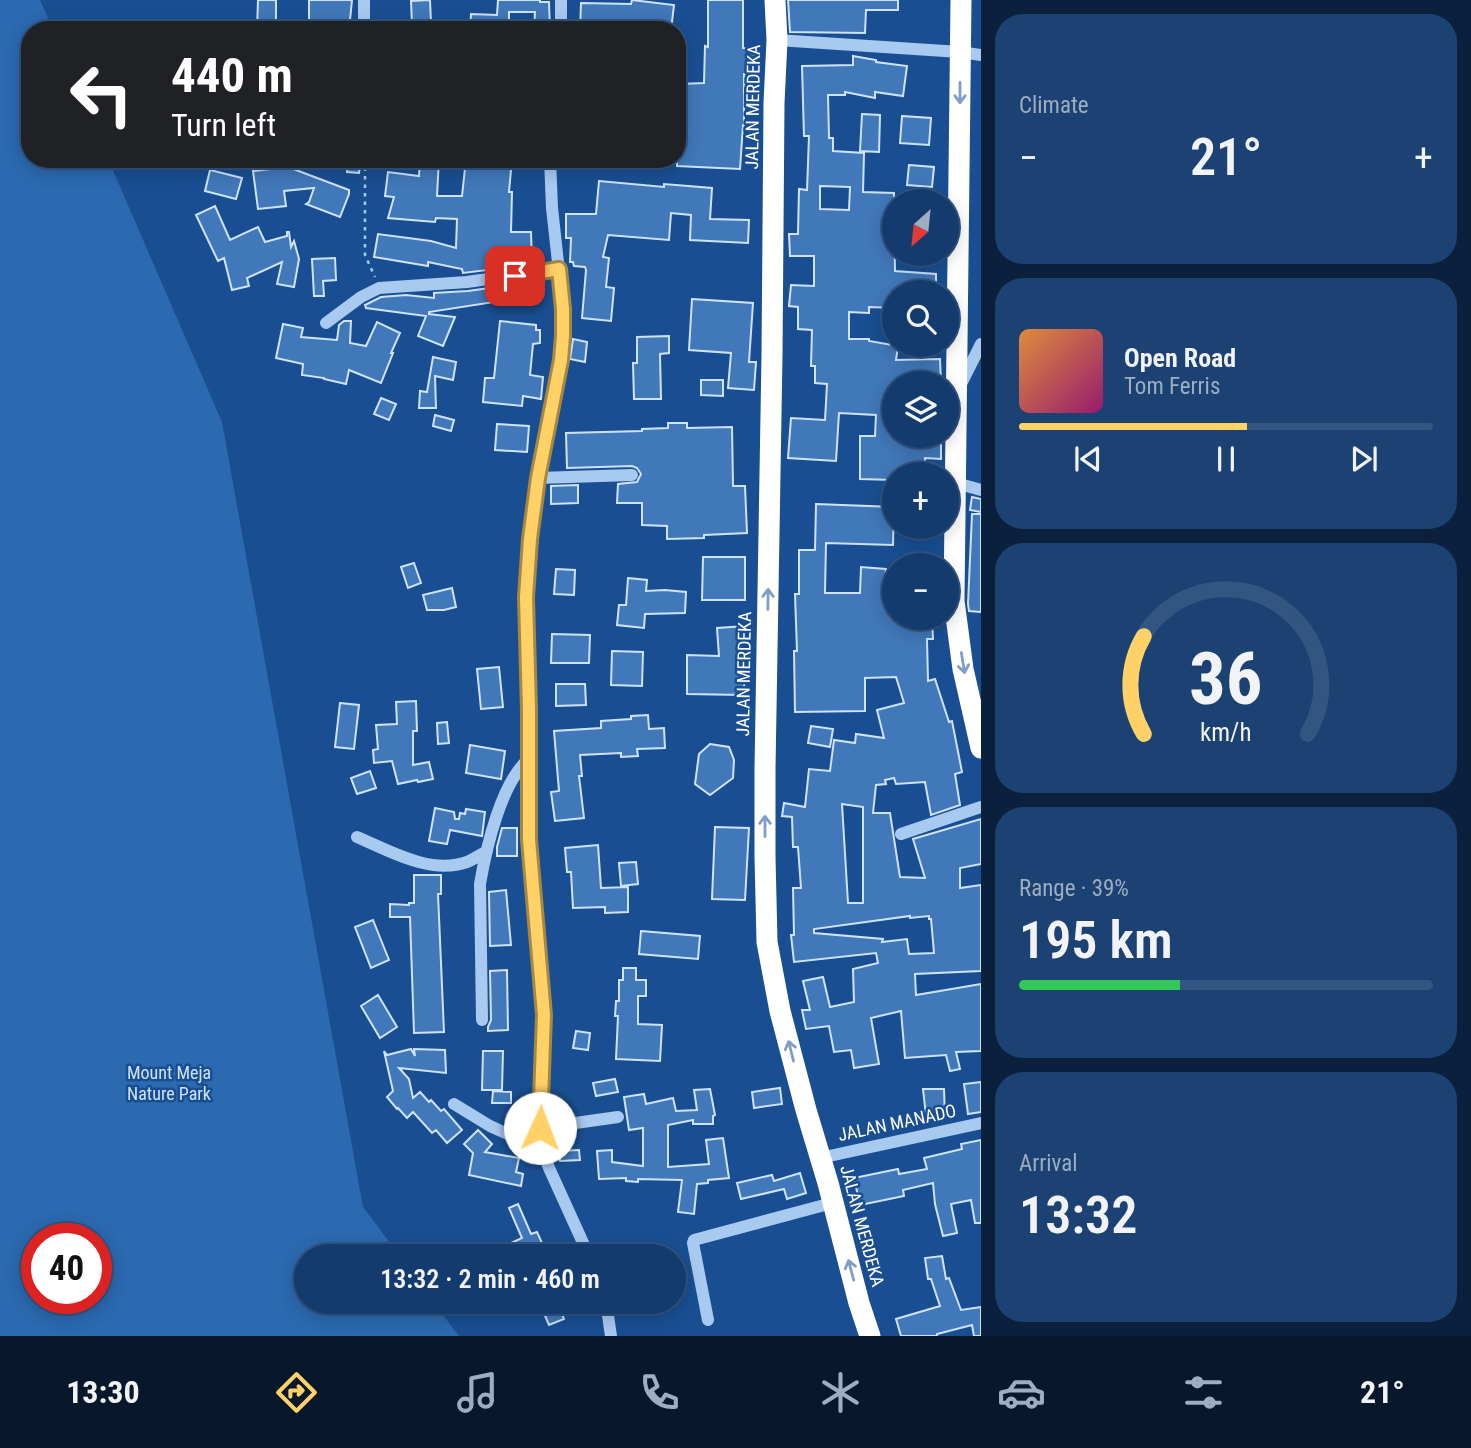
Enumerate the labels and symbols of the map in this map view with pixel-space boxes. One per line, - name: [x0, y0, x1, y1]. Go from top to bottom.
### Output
- street label: JALAN MERDEKA: [741, 44, 764, 170]
- one-way arrow: [953, 81, 966, 104]
- north arrow: [882, 189, 959, 266]
- pin: [485, 246, 545, 306]
- one-way arrow: [761, 587, 775, 610]
- street label: JALAN MERDEKA: [732, 611, 755, 737]
- one-way arrow: [956, 651, 969, 674]
- one-way arrow: [758, 815, 772, 838]
- one-way arrow: [784, 1040, 797, 1063]
- park label: Mount Meja Nature Park: [127, 1062, 211, 1104]
- position arrow: [503, 1091, 577, 1165]
- street label: JALAN MANADO: [836, 1100, 958, 1145]
- street label: JALAN MERDEKA: [836, 1163, 889, 1289]
- speed limit sign: 40: [21, 1223, 112, 1314]
- one-way arrow: [843, 1260, 856, 1282]

